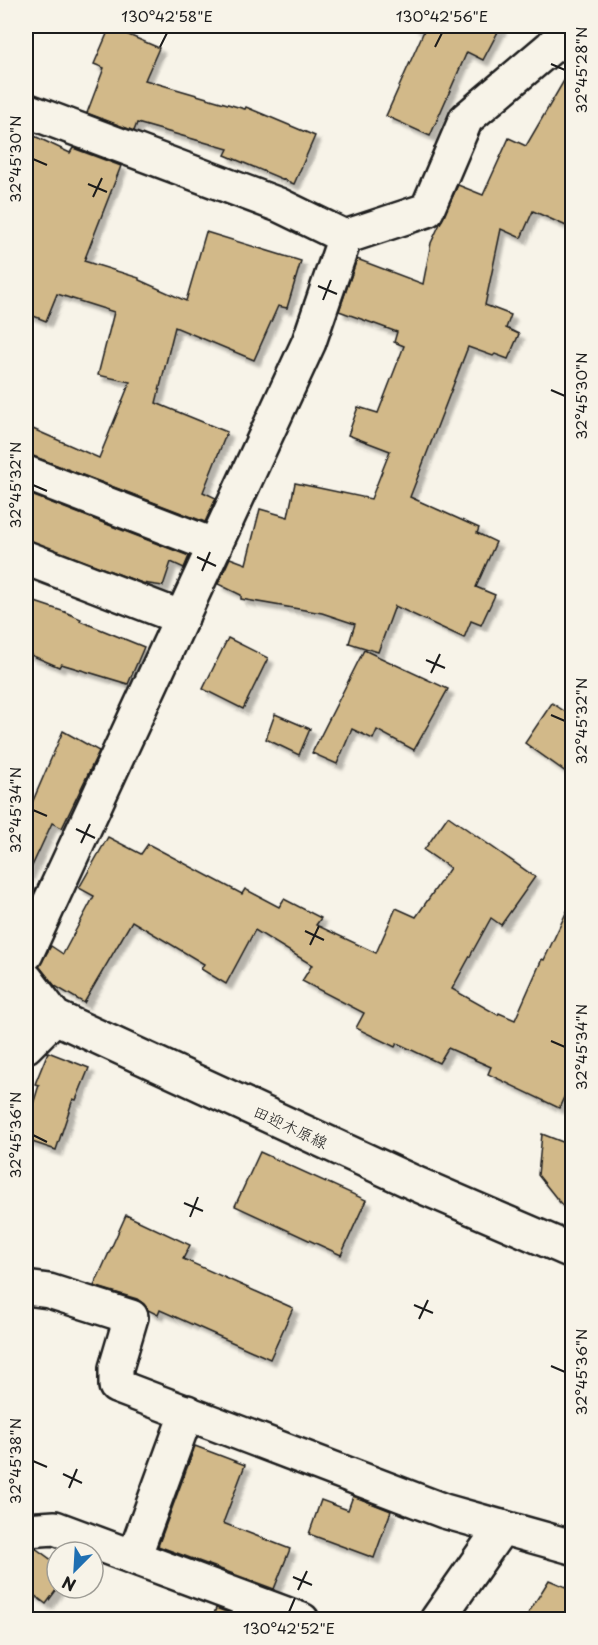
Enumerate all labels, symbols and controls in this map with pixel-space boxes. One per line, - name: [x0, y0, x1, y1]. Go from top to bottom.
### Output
- text: 130°42'58"E: [121, 4, 213, 27]
- text: 130°42'56"E: [396, 4, 488, 27]
- text: 32°45'28"N: [569, 27, 592, 113]
- text: 32°45'30"N: [3, 115, 26, 203]
- text: 32°45'30"N: [569, 352, 592, 440]
- text: 32°45'32"N: [3, 442, 26, 528]
- text: 32°45'32"N: [569, 678, 592, 764]
- text: 32°45'34"N: [3, 767, 26, 853]
- text: 32°45'34"N: [569, 1004, 592, 1090]
- text: 32°45'36"N: [3, 1091, 26, 1179]
- street label: 田迎木原線: [250, 1098, 332, 1154]
- text: 32°45'36"N: [569, 1328, 592, 1416]
- text: 32°45'38"N: [3, 1418, 26, 1504]
- north arrow: [45, 1540, 105, 1600]
- text: N: [58, 1571, 79, 1598]
- text: 130°42'52"E: [243, 1616, 335, 1639]

